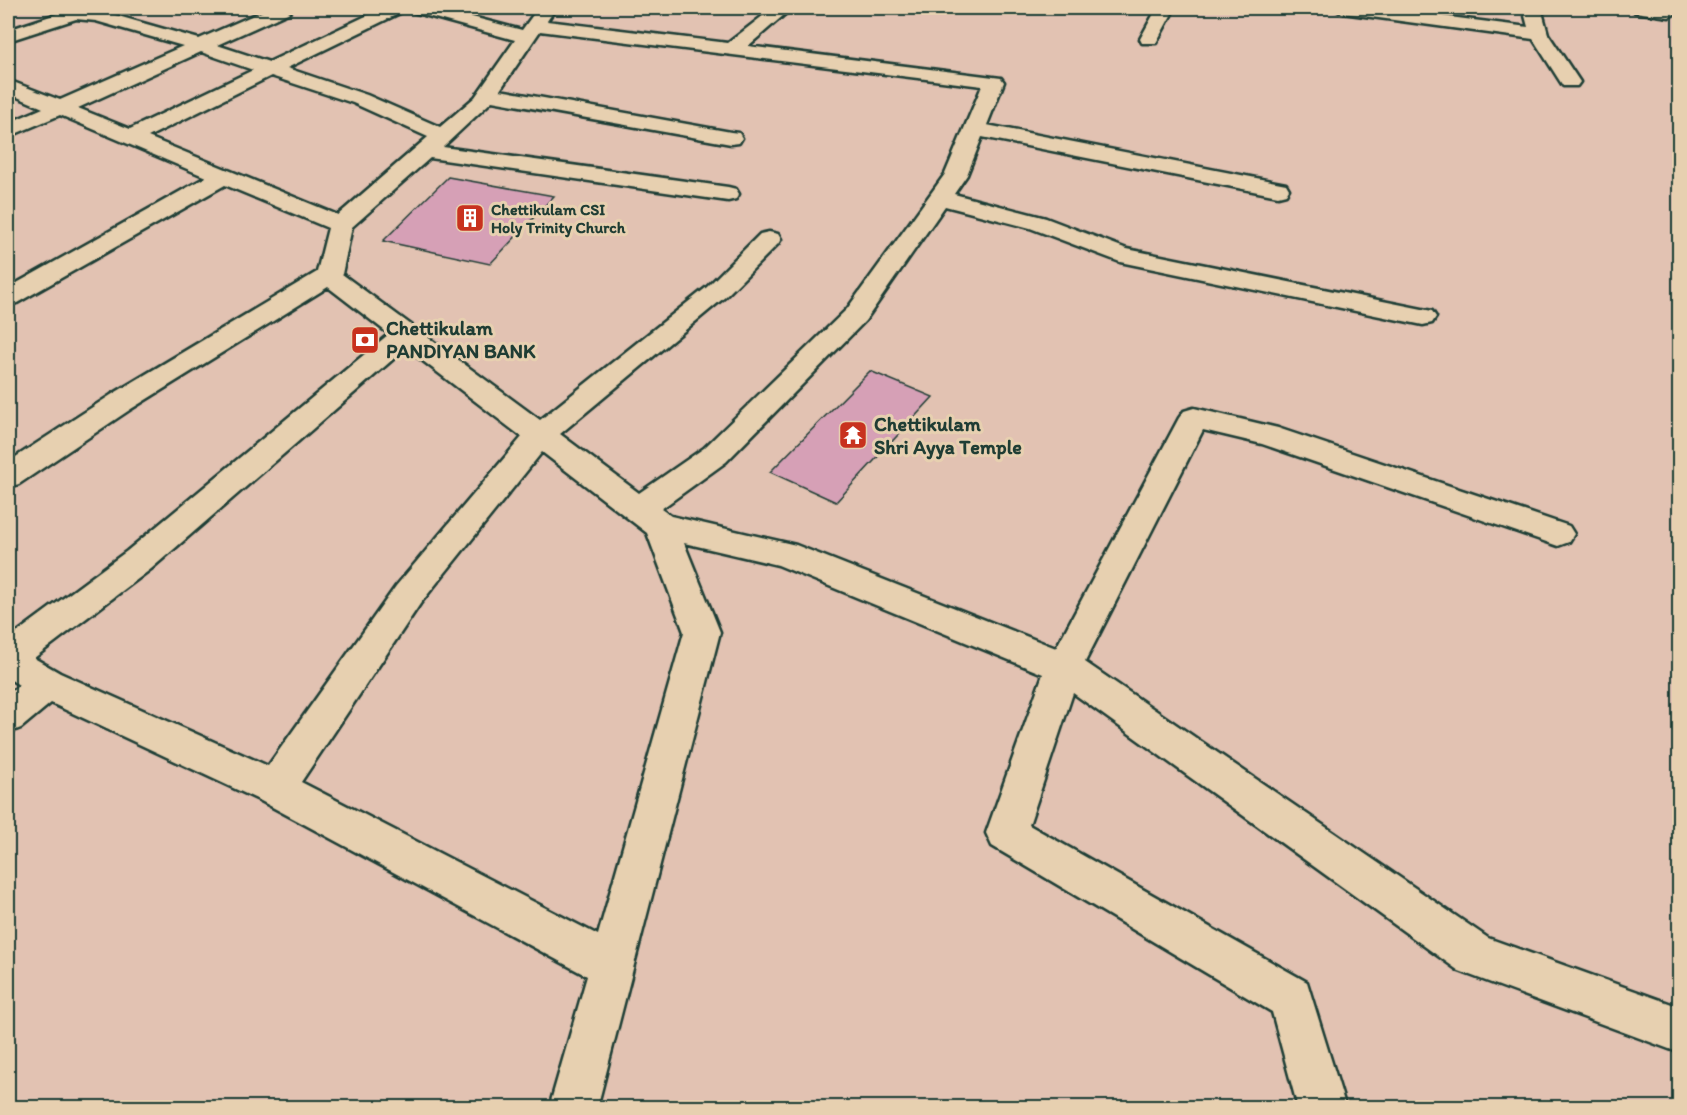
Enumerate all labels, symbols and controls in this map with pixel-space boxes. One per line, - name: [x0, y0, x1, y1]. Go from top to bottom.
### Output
- place label: Chettikulam CSI Holy Trinity Church: [491, 200, 626, 238]
- building icon: Chettikulam CSI Holy Trinity Church: [454, 202, 486, 234]
- place label: Chettikulam PANDIYAN BANK: [386, 316, 536, 363]
- bank icon: Chettikulam PANDIYAN BANK: [349, 324, 381, 356]
- place label: Chettikulam Shri Ayya Temple: [874, 412, 1022, 460]
- temple icon: Chettikulam Shri Ayya Temple: [837, 419, 869, 451]

